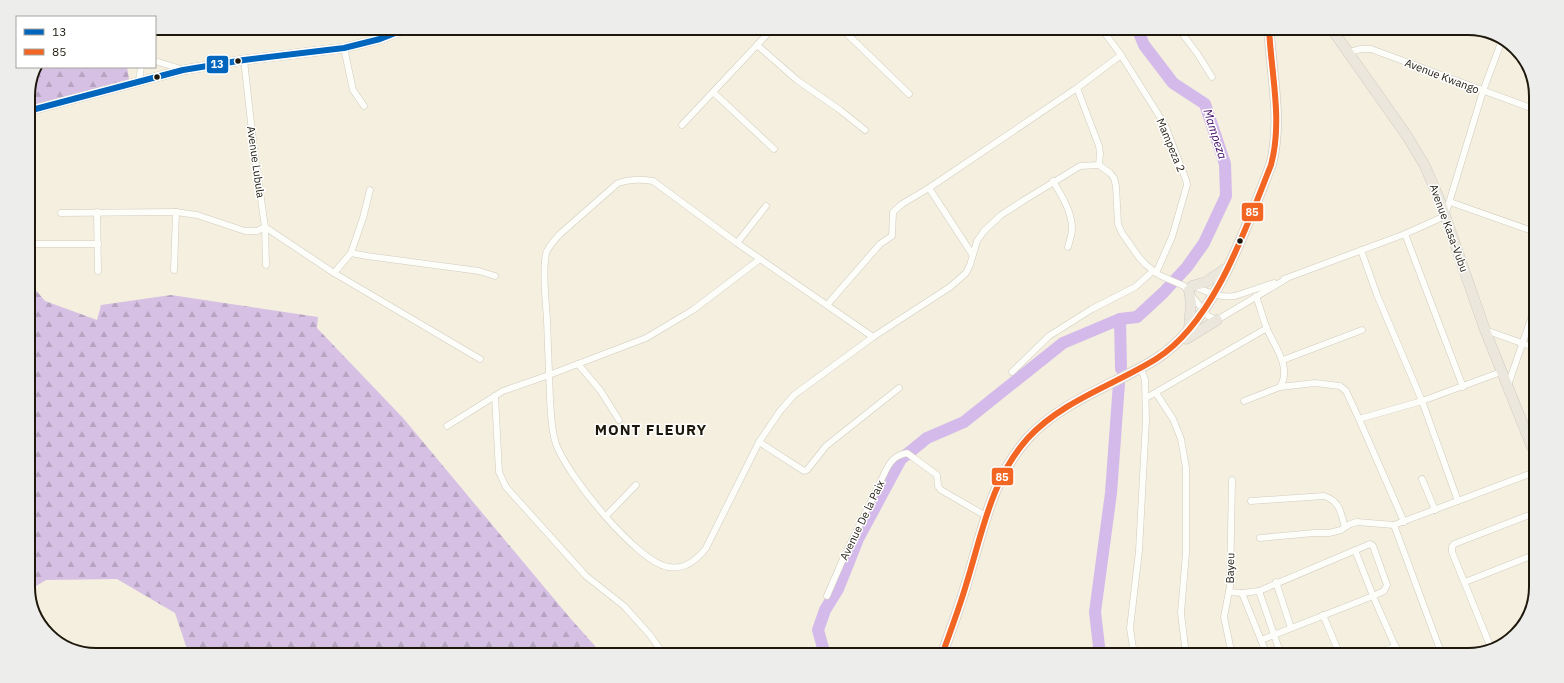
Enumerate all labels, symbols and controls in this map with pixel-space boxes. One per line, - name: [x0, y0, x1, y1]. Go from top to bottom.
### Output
- legend: [16, 16, 156, 68]
- text: 13: [52, 24, 66, 39]
- text: 85: [52, 44, 66, 59]
- line badge: 13: [206, 55, 229, 74]
- street label: Avenue Kwango: [1403, 55, 1481, 97]
- unlabelled marker: [233, 56, 243, 66]
- text: 13: [210, 57, 224, 71]
- unlabelled marker: [152, 72, 162, 82]
- water label: Mampeza: [1200, 107, 1231, 161]
- street label: Mampeza 2: [1153, 116, 1189, 174]
- street label: Avenue Lubula: [244, 125, 268, 199]
- street label: Avenue Kasa-Vubu: [1427, 182, 1471, 274]
- line badge: 85: [1241, 202, 1264, 222]
- text: 85: [1245, 205, 1259, 219]
- unlabelled marker: [1235, 236, 1245, 246]
- district label: MONT FLEURY: [595, 420, 707, 439]
- line badge: 85: [991, 467, 1014, 486]
- text: 85: [995, 470, 1009, 484]
- street label: Avenue De la Paix: [837, 477, 888, 562]
- street label: Bayeu: [1223, 553, 1237, 583]

